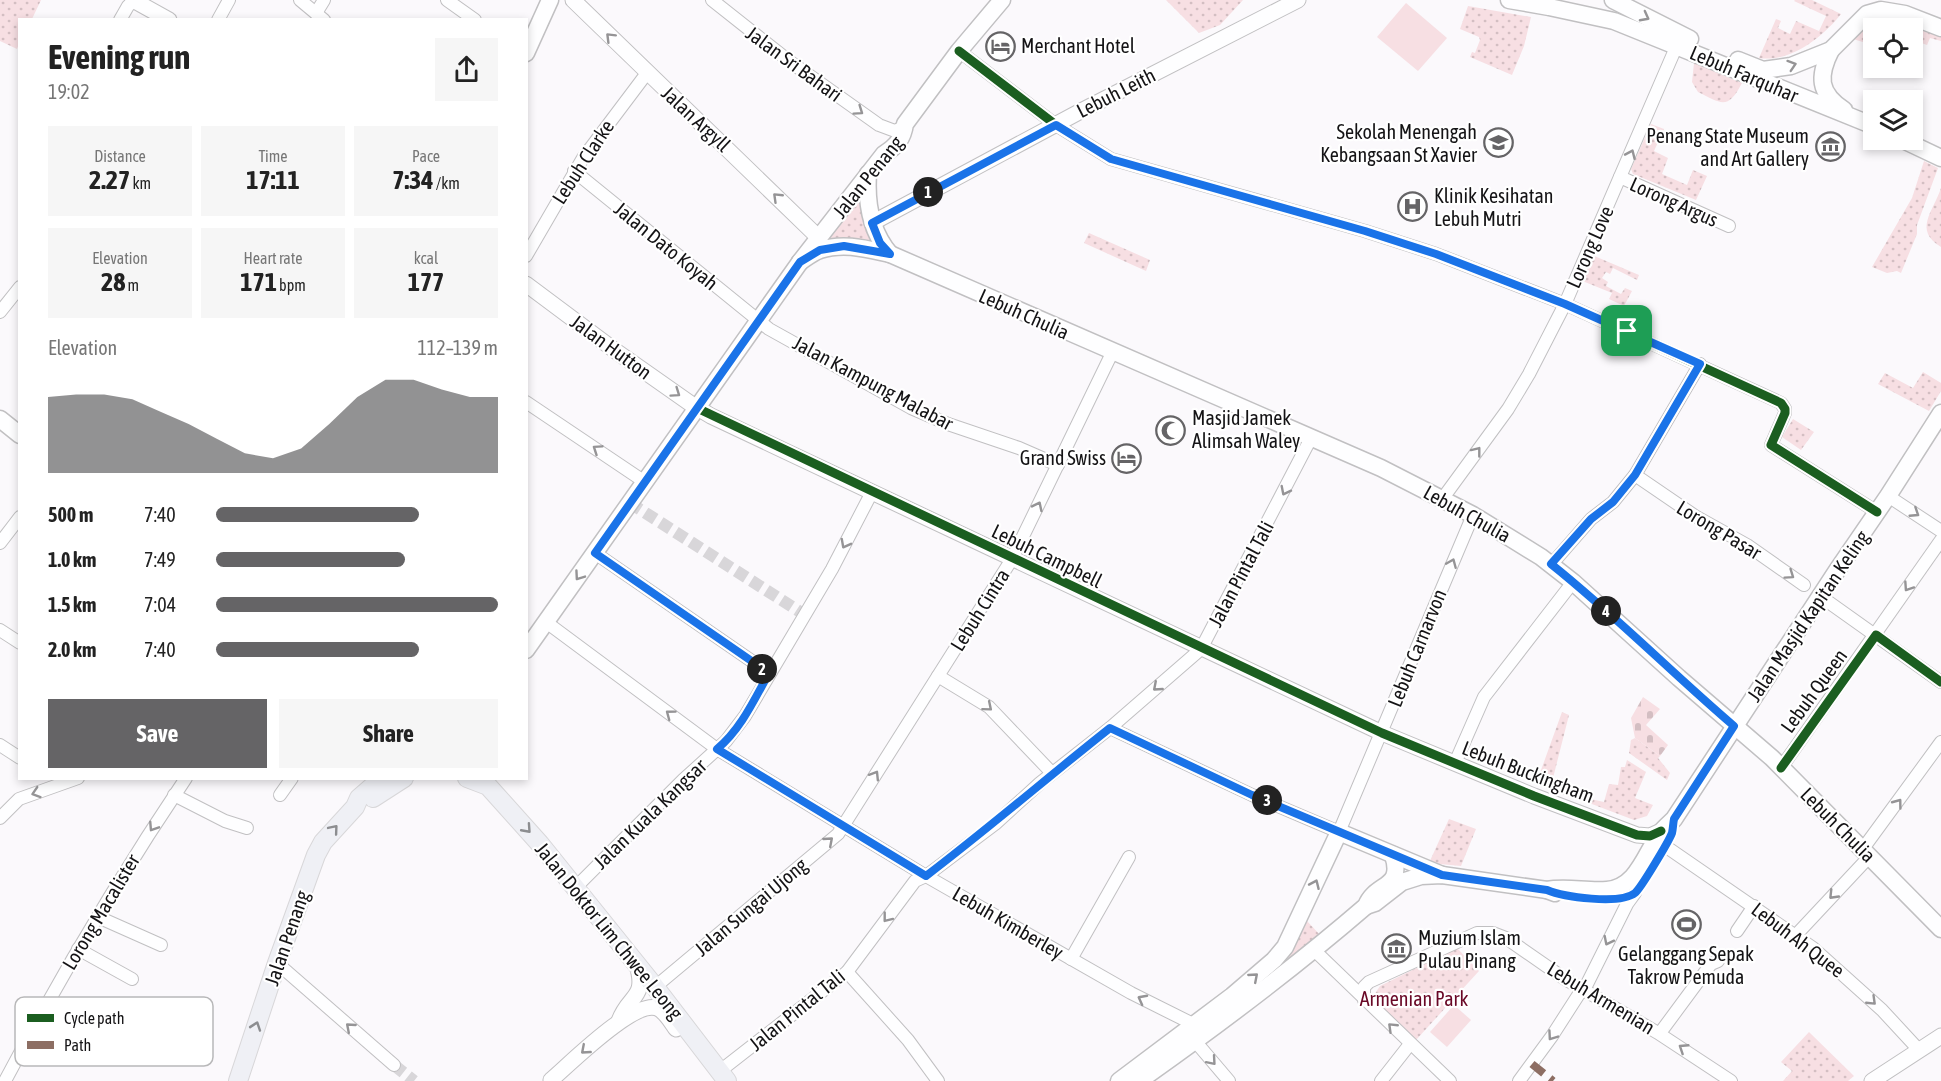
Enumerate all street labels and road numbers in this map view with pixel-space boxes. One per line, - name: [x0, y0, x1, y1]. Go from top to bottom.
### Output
- street label: Jalan Sri Bahari: [742, 21, 847, 106]
- street label: Lebuh Farquhar: [1687, 40, 1803, 107]
- street label: Lebuh Leith: [1073, 63, 1159, 122]
- street label: Jalan Argyll: [657, 81, 736, 157]
- street label: Lebuh Clarke: [547, 115, 618, 208]
- street label: Jalan Penang: [828, 131, 908, 222]
- street label: Lorong Argus: [1627, 172, 1722, 231]
- street label: Jalan Dato Koyah: [610, 197, 723, 294]
- street label: Lorong Love: [1561, 202, 1618, 291]
- street label: Lebuh Chulia: [976, 284, 1073, 344]
- street label: Jalan Hutton: [566, 310, 656, 384]
- street label: Jalan Kampung Malabar: [789, 331, 958, 435]
- street label: Lebuh Chulia: [1420, 480, 1515, 547]
- street label: Lorong Pasar: [1673, 495, 1767, 564]
- street label: Jalan Pintal Tali: [1203, 517, 1278, 630]
- street label: Lebuh Campbell: [988, 519, 1107, 592]
- street label: Jalan Masjid Kapitan Keling: [1742, 526, 1874, 705]
- street label: Lebuh Cintra: [945, 565, 1014, 655]
- street label: Lebuh Carnarvon: [1383, 586, 1451, 710]
- street label: Lebuh Queen: [1776, 645, 1852, 737]
- street label: Lebuh Buckingham: [1459, 736, 1597, 807]
- street label: Jalan Kuala Kangsar: [588, 753, 712, 873]
- street label: Lebuh Chulia: [1796, 783, 1880, 867]
- street label: Jalan Doktor Lim Chwee Leong: [531, 838, 688, 1024]
- street label: Lorong Macalister: [57, 849, 145, 974]
- street label: Jalan Sungai Ujong: [690, 853, 812, 960]
- street label: Lebuh Kimberley: [949, 882, 1068, 963]
- street label: Jalan Penang: [260, 887, 314, 988]
- street label: Lebuh Ah Quee: [1747, 897, 1849, 982]
- street label: Lebuh Armenian: [1544, 957, 1659, 1039]
- street label: Jalan Pintal Tali: [744, 964, 849, 1055]

